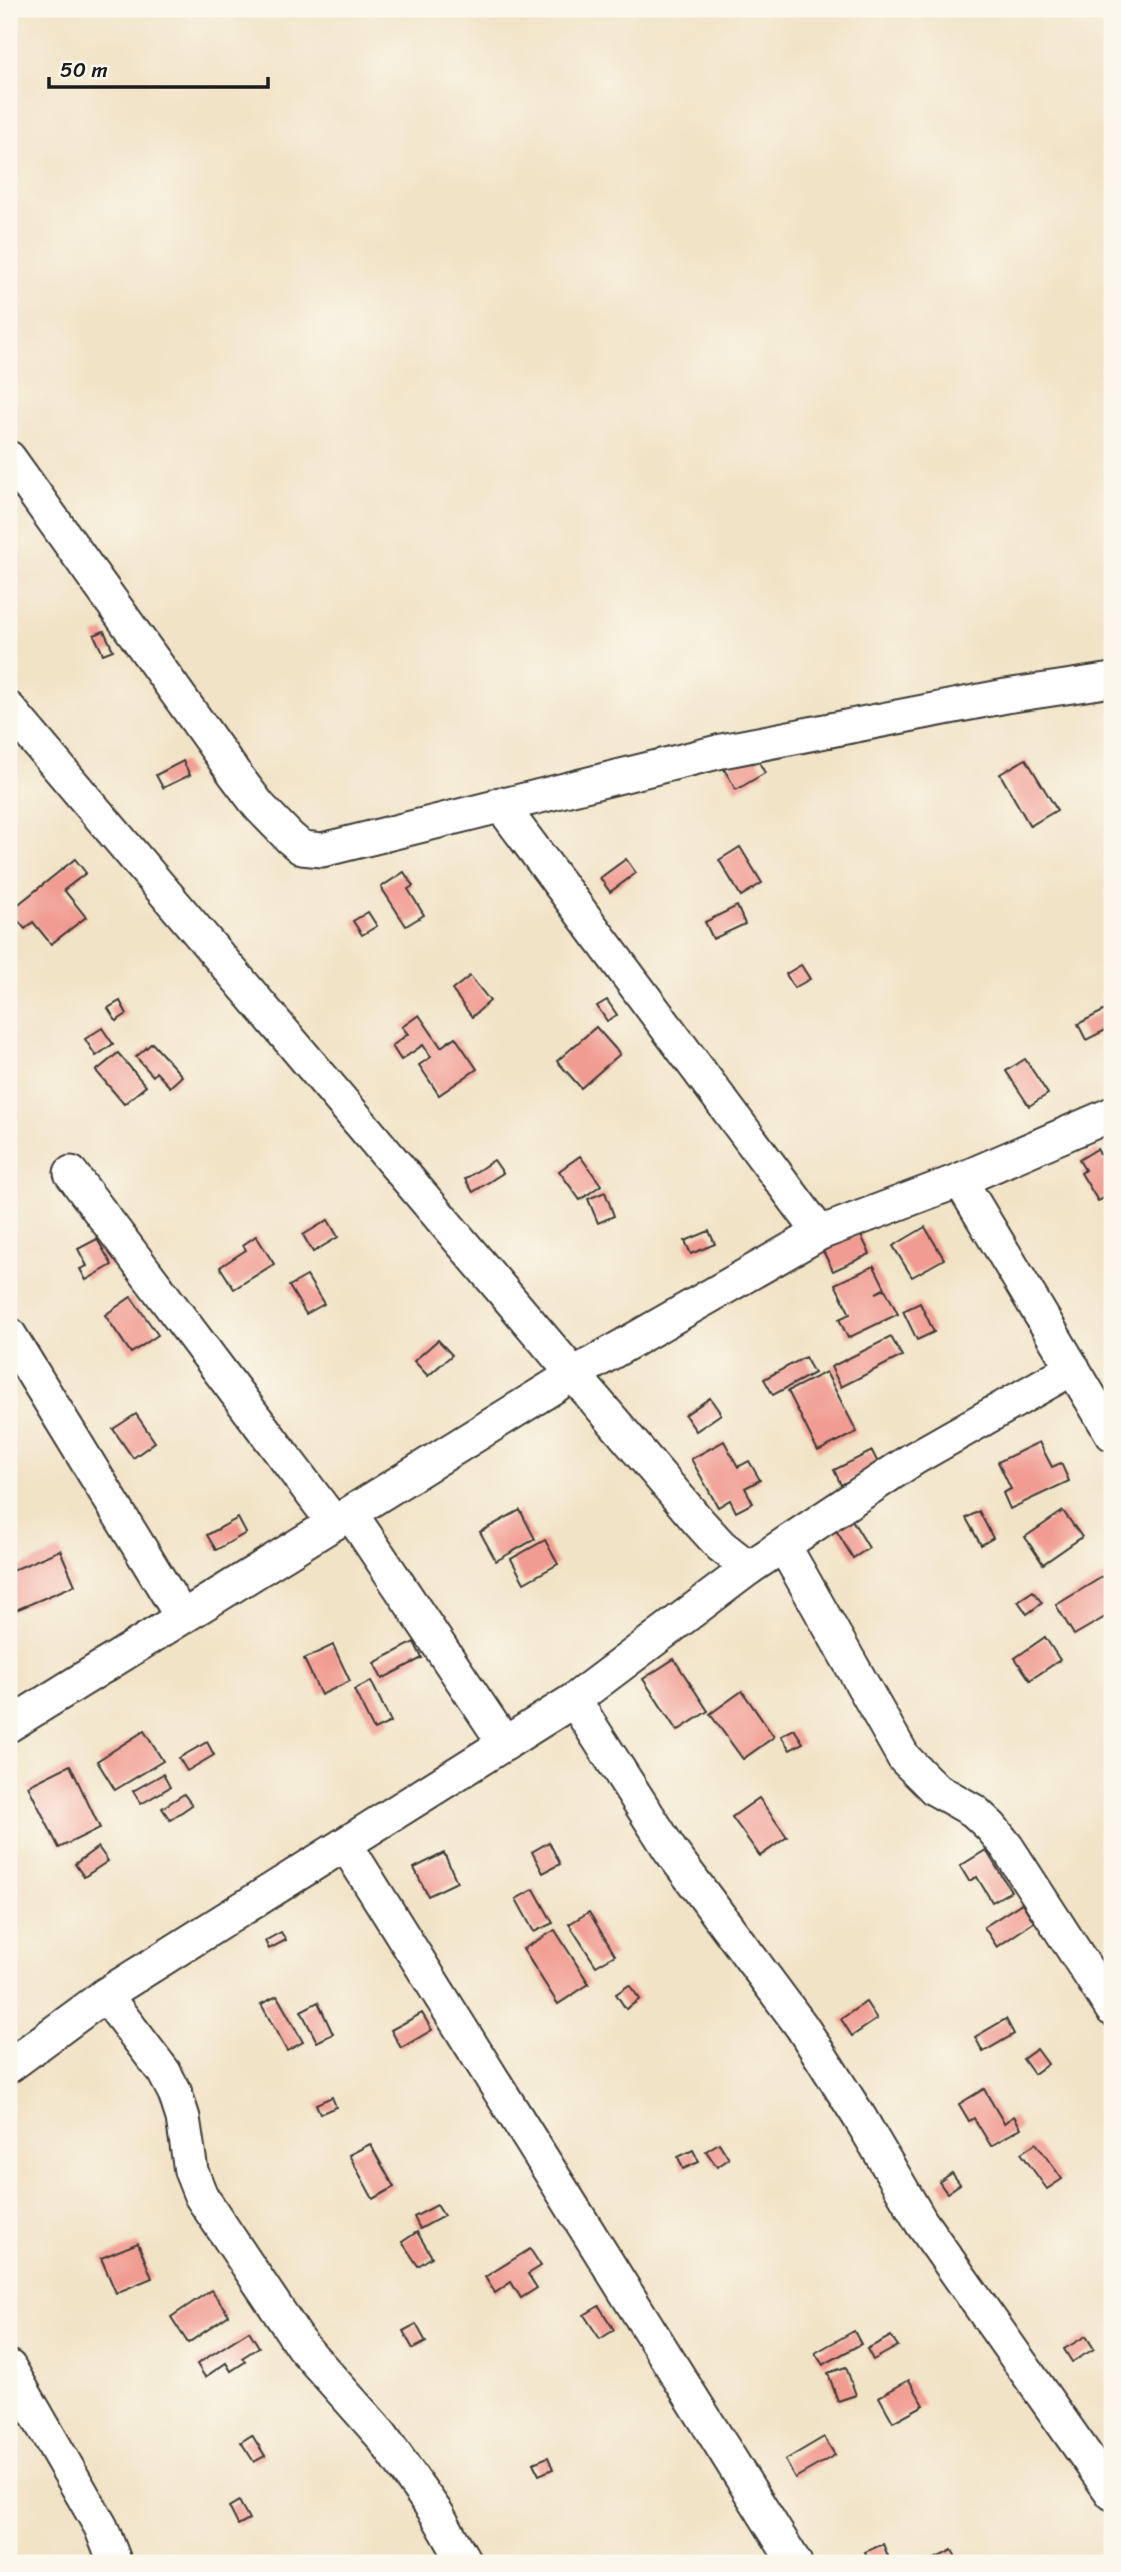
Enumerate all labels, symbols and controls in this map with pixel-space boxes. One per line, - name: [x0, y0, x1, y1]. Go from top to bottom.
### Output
- scale bar: [49, 46, 268, 90]
- text: 50 m: [60, 51, 108, 89]

